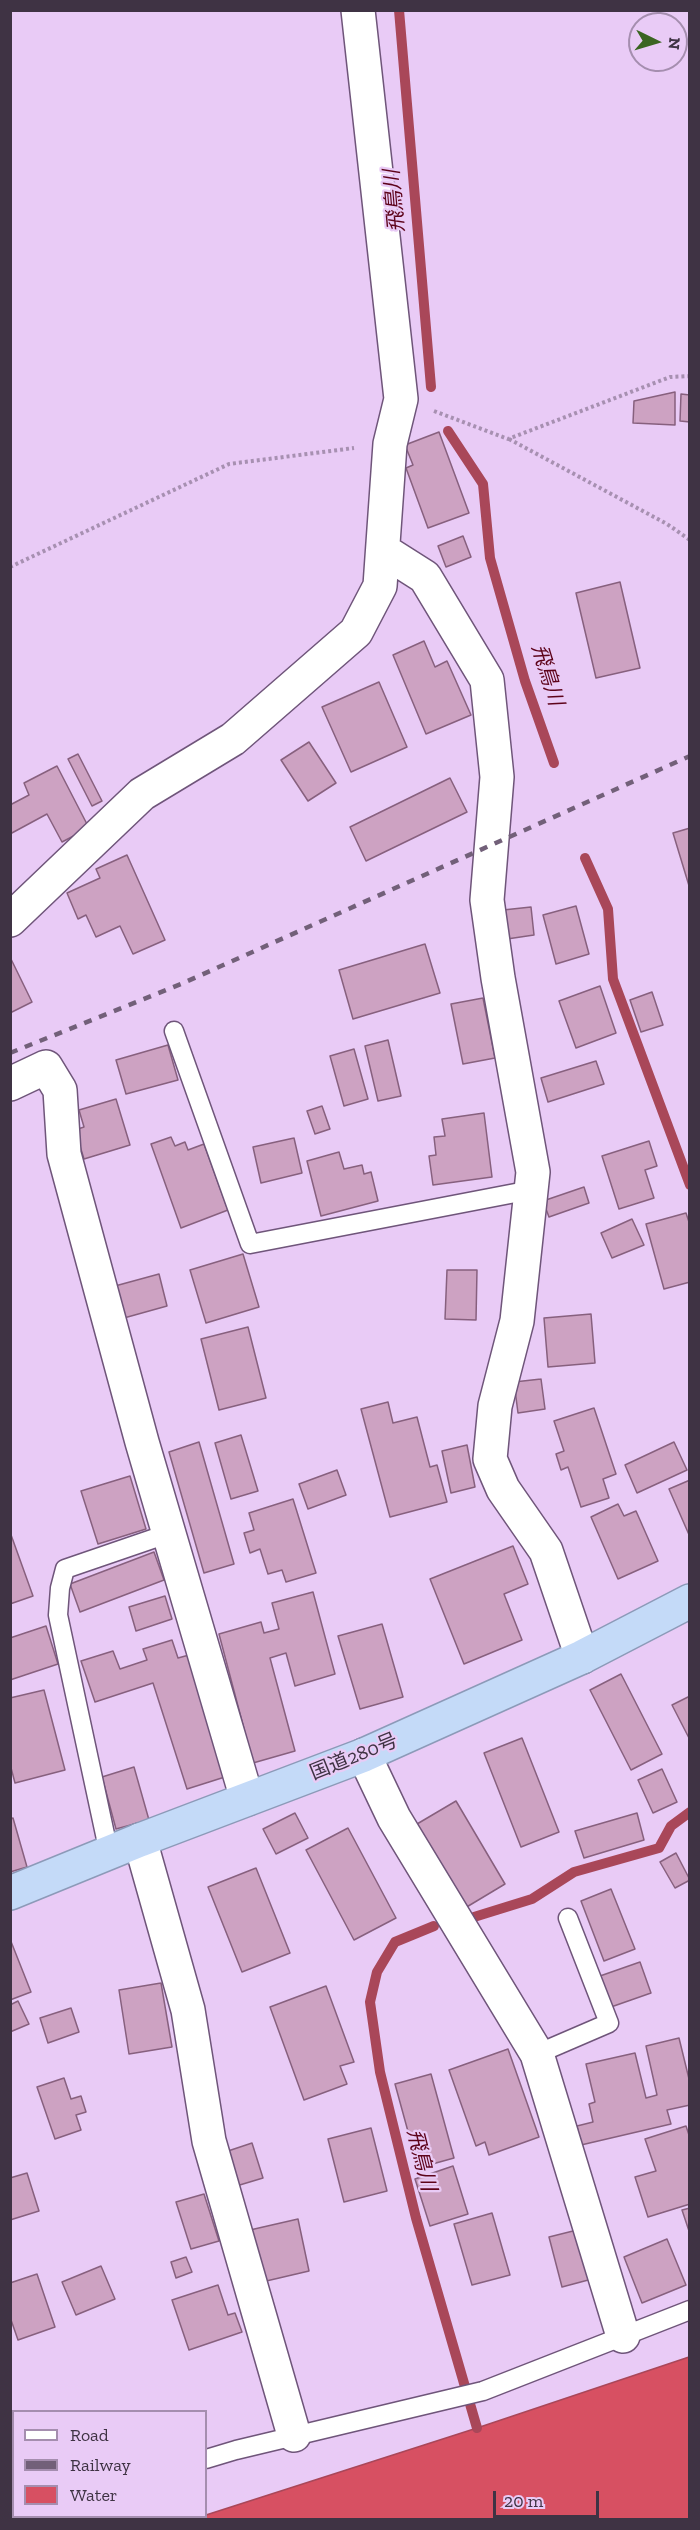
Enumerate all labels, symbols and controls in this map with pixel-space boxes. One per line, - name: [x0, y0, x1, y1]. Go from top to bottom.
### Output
- north arrow: [628, 12, 688, 72]
- text: N: [664, 37, 684, 50]
- water label: 飛鳥川: [380, 169, 410, 233]
- water label: 飛鳥川: [526, 641, 568, 709]
- street label: 国道280号: [307, 1729, 401, 1785]
- water label: 飛鳥川: [401, 2126, 441, 2194]
- legend: [12, 2410, 207, 2518]
- text: Road: [70, 2424, 109, 2446]
- text: Railway: [70, 2454, 131, 2476]
- scale bar: [496, 2479, 602, 2517]
- text: Water: [70, 2484, 117, 2506]
- text: 20 m: [504, 2490, 543, 2512]

